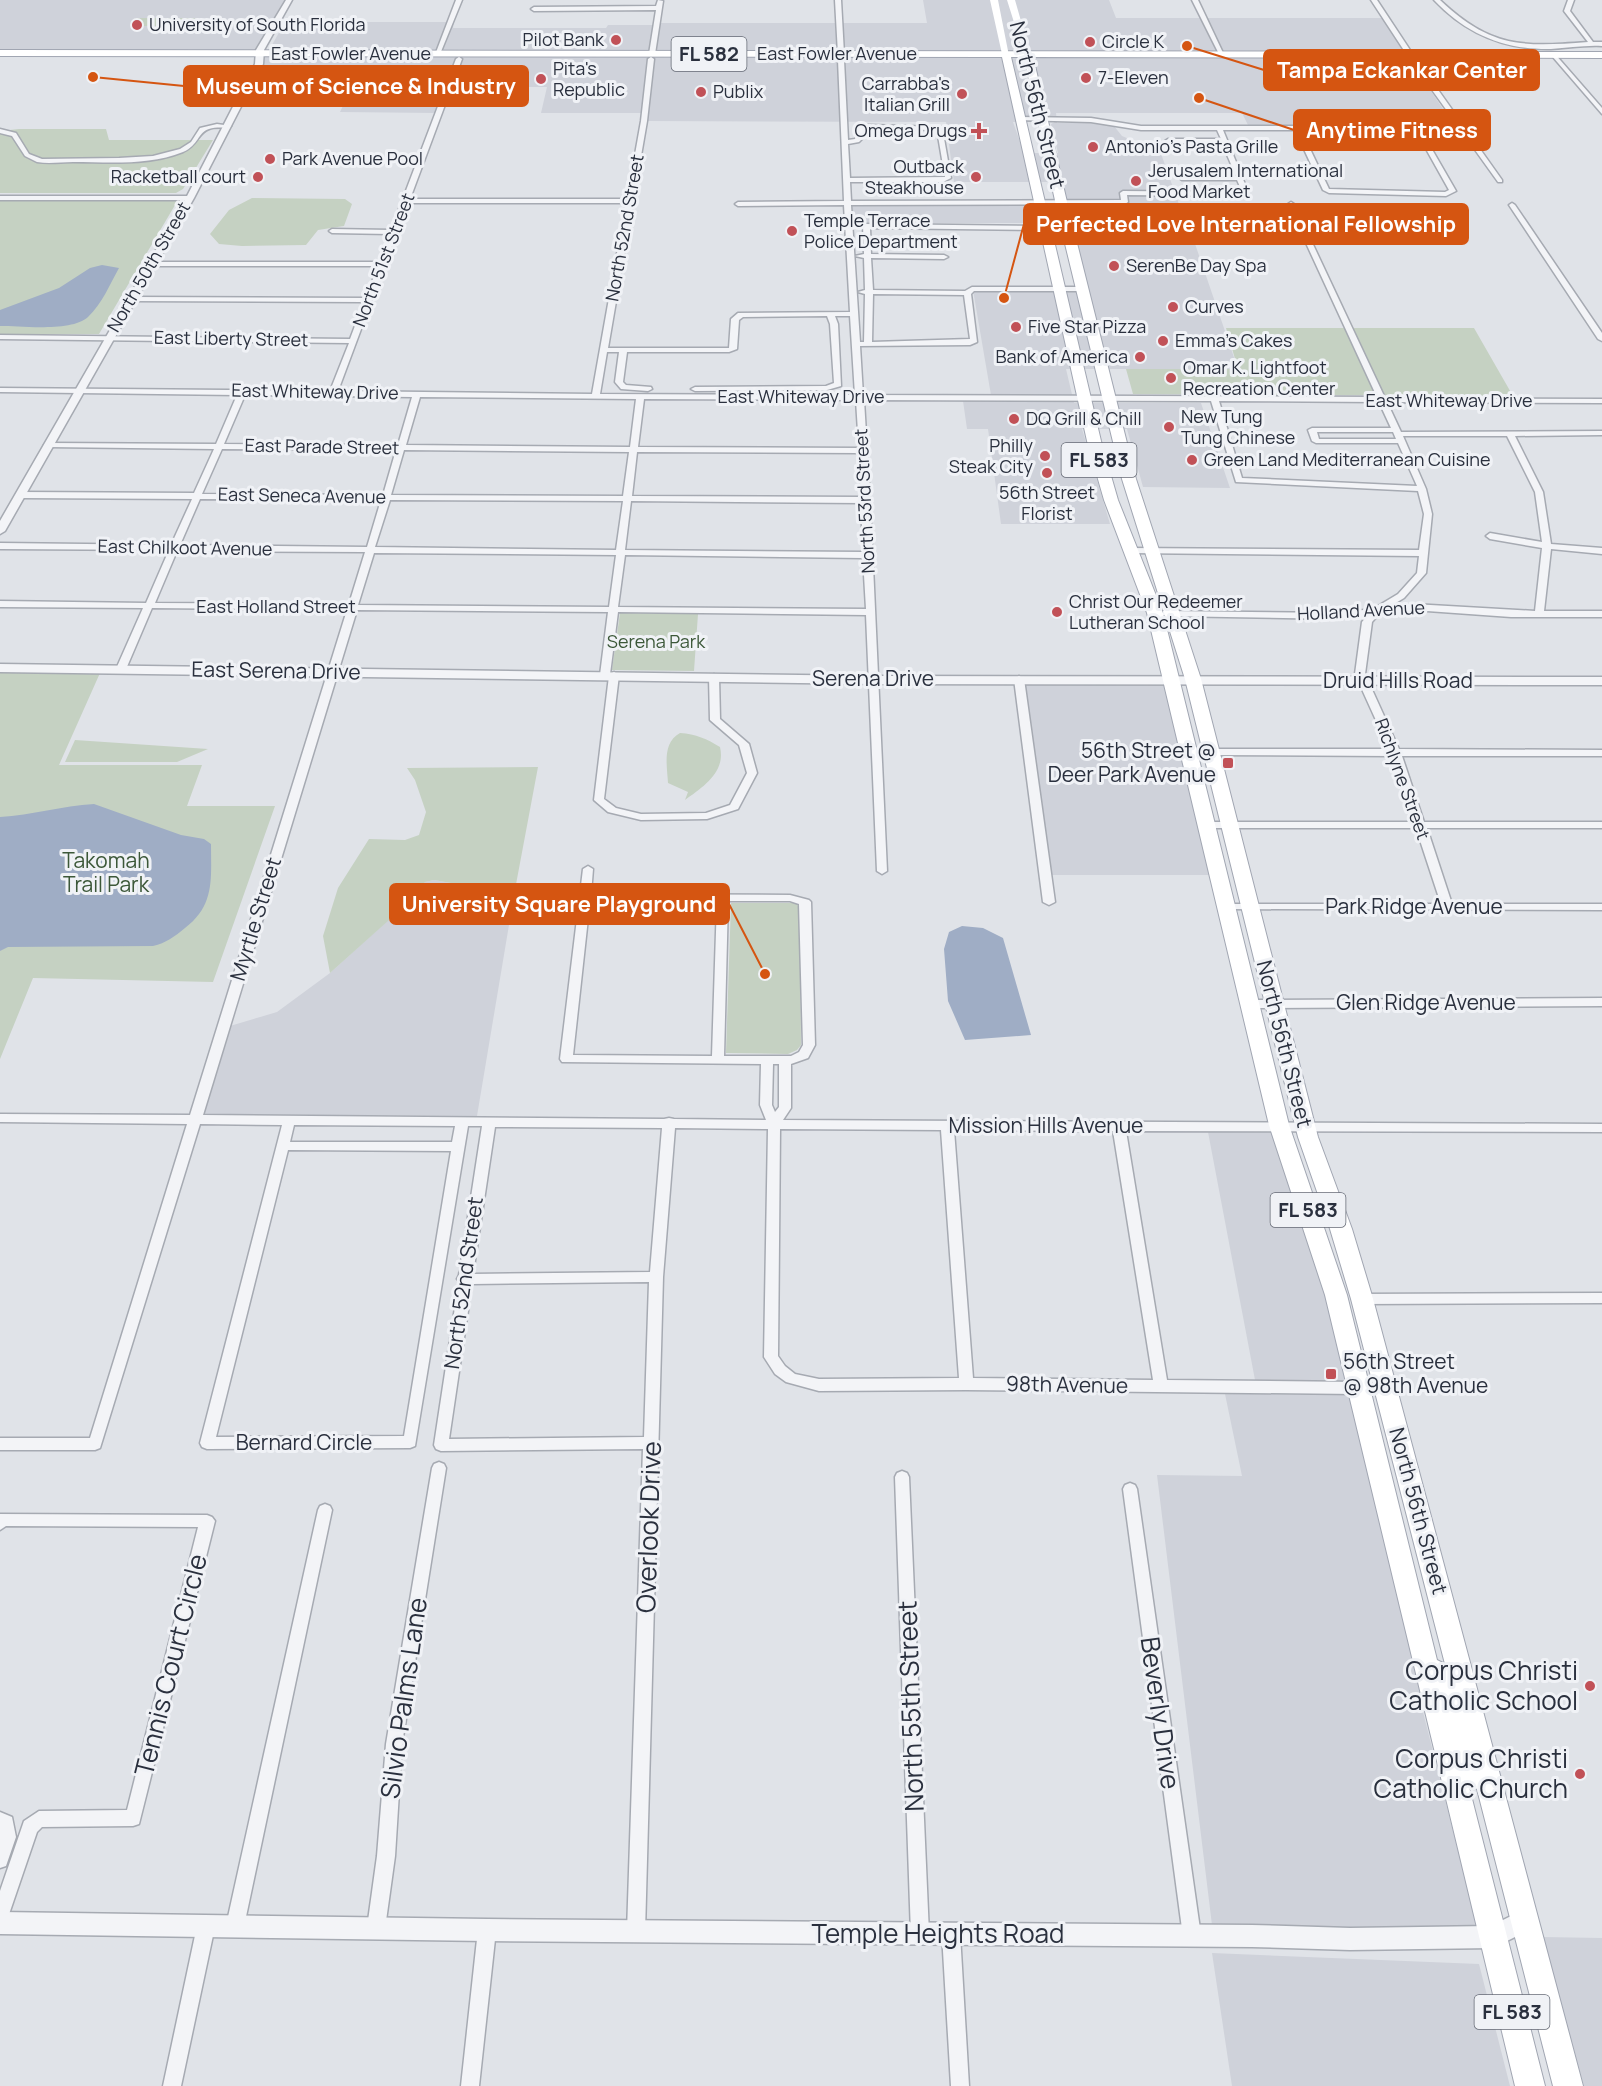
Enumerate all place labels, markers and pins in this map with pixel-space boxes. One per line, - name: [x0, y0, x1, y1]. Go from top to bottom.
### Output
- place label: University of South Florida: [149, 12, 366, 36]
- marker: University of South Florida: [130, 18, 144, 32]
- place label: Pilot Bank: [523, 27, 605, 51]
- place label: Circle K: [1102, 29, 1164, 53]
- marker: Pilot Bank: [609, 33, 623, 47]
- marker: Circle K: [1083, 35, 1097, 49]
- callout: Tampa Eckankar Center: [1264, 50, 1539, 90]
- place label: Pita's Republic: [553, 56, 625, 101]
- place label: 7-Eleven: [1098, 65, 1169, 89]
- callout: Museum of Science & Industry: [184, 66, 528, 106]
- place label: Carrabba's Italian Grill: [862, 71, 950, 116]
- marker: 7-Eleven: [1079, 71, 1093, 85]
- marker: Pita's Republic: [534, 72, 548, 86]
- place label: Publix: [713, 79, 764, 103]
- marker: Publix: [694, 85, 708, 99]
- marker: Carrabba's Italian Grill: [955, 87, 969, 101]
- callout: Anytime Fitness: [1294, 110, 1490, 150]
- place label: Omega Drugs: [855, 118, 967, 142]
- marker: Omega Drugs: [972, 124, 986, 138]
- place label: Antonio's Pasta Grille: [1105, 134, 1278, 158]
- marker: Antonio's Pasta Grille: [1086, 140, 1100, 154]
- place label: Park Avenue Pool: [282, 146, 423, 170]
- marker: Park Avenue Pool: [263, 152, 277, 166]
- place label: Outback Steakhouse: [865, 154, 965, 199]
- place label: Jerusalem International Food Market: [1148, 158, 1343, 203]
- place label: Racketball court: [111, 164, 246, 188]
- marker: Racketball court: [251, 170, 265, 184]
- marker: Outback Steakhouse: [969, 170, 983, 184]
- marker: Jerusalem International Food Market: [1129, 174, 1143, 188]
- callout: Perfected Love International Fellowship: [1024, 204, 1468, 244]
- place label: Temple Terrace Police Department: [804, 208, 958, 253]
- marker: Temple Terrace Police Department: [785, 224, 799, 238]
- place label: SerenBe Day Spa: [1126, 253, 1266, 277]
- marker: SerenBe Day Spa: [1107, 259, 1121, 273]
- place label: Curves: [1185, 294, 1244, 318]
- marker: Curves: [1166, 300, 1180, 314]
- place label: Five Star Pizza: [1028, 314, 1146, 338]
- marker: Five Star Pizza: [1009, 320, 1023, 334]
- place label: Emma's Cakes: [1175, 328, 1292, 352]
- marker: Emma's Cakes: [1156, 334, 1170, 348]
- place label: Bank of America: [995, 344, 1128, 368]
- marker: Bank of America: [1133, 350, 1147, 364]
- place label: Omar K. Lightfoot Recreation Center: [1183, 355, 1336, 400]
- marker: Omar K. Lightfoot Recreation Center: [1164, 371, 1178, 385]
- place label: New Tung Tung Chinese: [1181, 404, 1295, 449]
- place label: DQ Grill & Chill: [1026, 406, 1142, 430]
- marker: DQ Grill & Chill: [1007, 412, 1021, 426]
- marker: New Tung Tung Chinese: [1162, 420, 1176, 434]
- place label: Philly Steak City: [949, 433, 1034, 478]
- place label: Green Land Mediterranean Cuisine: [1204, 447, 1491, 471]
- marker: Philly Steak City: [1038, 449, 1052, 463]
- marker: Green Land Mediterranean Cuisine: [1185, 453, 1199, 467]
- marker: 56th Street Florist: [1040, 466, 1054, 480]
- place label: 56th Street Florist: [999, 480, 1095, 525]
- place label: Christ Our Redeemer Lutheran School: [1069, 589, 1243, 634]
- marker: Christ Our Redeemer Lutheran School: [1050, 605, 1064, 619]
- place label: 56th Street @ Deer Park Avenue: [1048, 736, 1216, 788]
- marker: 56th Street @ Deer Park Avenue: [1221, 756, 1235, 770]
- callout: University Square Playground: [390, 884, 729, 924]
- place label: 56th Street @ 98th Avenue: [1343, 1347, 1488, 1399]
- marker: 56th Street @ 98th Avenue: [1324, 1367, 1338, 1381]
- place label: Corpus Christi Catholic School: [1389, 1652, 1578, 1718]
- marker: Corpus Christi Catholic School: [1583, 1679, 1597, 1693]
- place label: Corpus Christi Catholic Church: [1374, 1740, 1568, 1806]
- marker: Corpus Christi Catholic Church: [1573, 1767, 1587, 1781]

